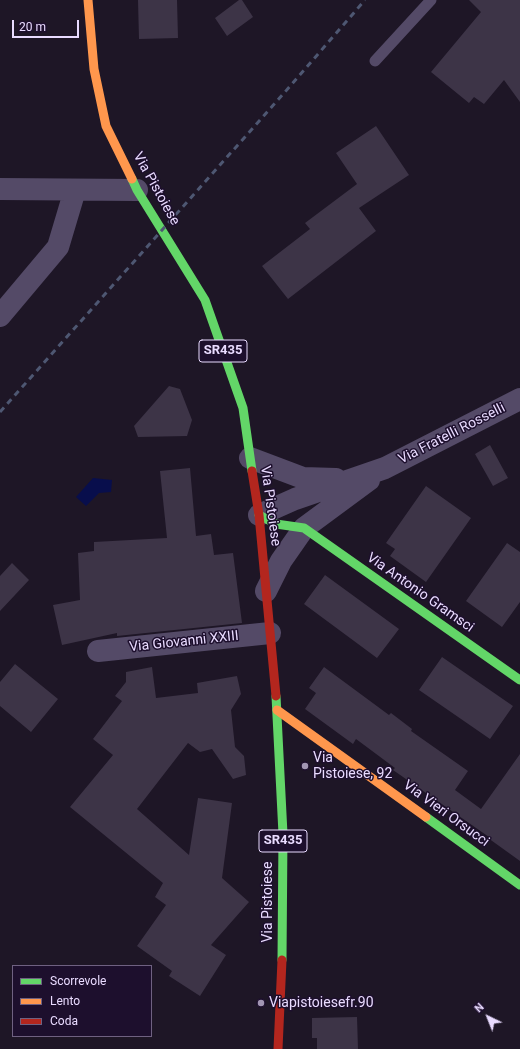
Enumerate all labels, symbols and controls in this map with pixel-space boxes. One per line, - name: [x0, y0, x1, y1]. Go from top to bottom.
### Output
- scale bar: [14, 12, 81, 38]
- text: 20 m: [19, 20, 46, 34]
- street label: Via Pistoiese: [129, 150, 183, 228]
- road number: SR435: [199, 340, 247, 362]
- street label: Via Fratelli Rosselli: [396, 400, 508, 468]
- street label: Via Pistoiese: [256, 465, 284, 547]
- street label: Via Antonio Gramsci: [363, 550, 477, 636]
- street label: Via Giovanni XXIII: [129, 628, 239, 656]
- place label: Via Pistoiese, 92: [313, 750, 392, 782]
- marker: Via Pistoiese, 92: [300, 761, 310, 771]
- street label: Via Vieri Orsucci: [400, 777, 492, 851]
- road number: SR435: [259, 830, 307, 852]
- street label: Via Pistoiese: [260, 862, 276, 942]
- legend: [12, 965, 152, 1037]
- text: Scorrevole: [50, 974, 106, 988]
- text: Lento: [50, 994, 80, 1008]
- place label: Viapistoiesefr.90: [269, 995, 374, 1011]
- north arrow: [468, 997, 508, 1037]
- marker: Viapistoiesefr.90: [256, 998, 266, 1008]
- text: N: [472, 1000, 487, 1015]
- text: Coda: [50, 1014, 78, 1028]

